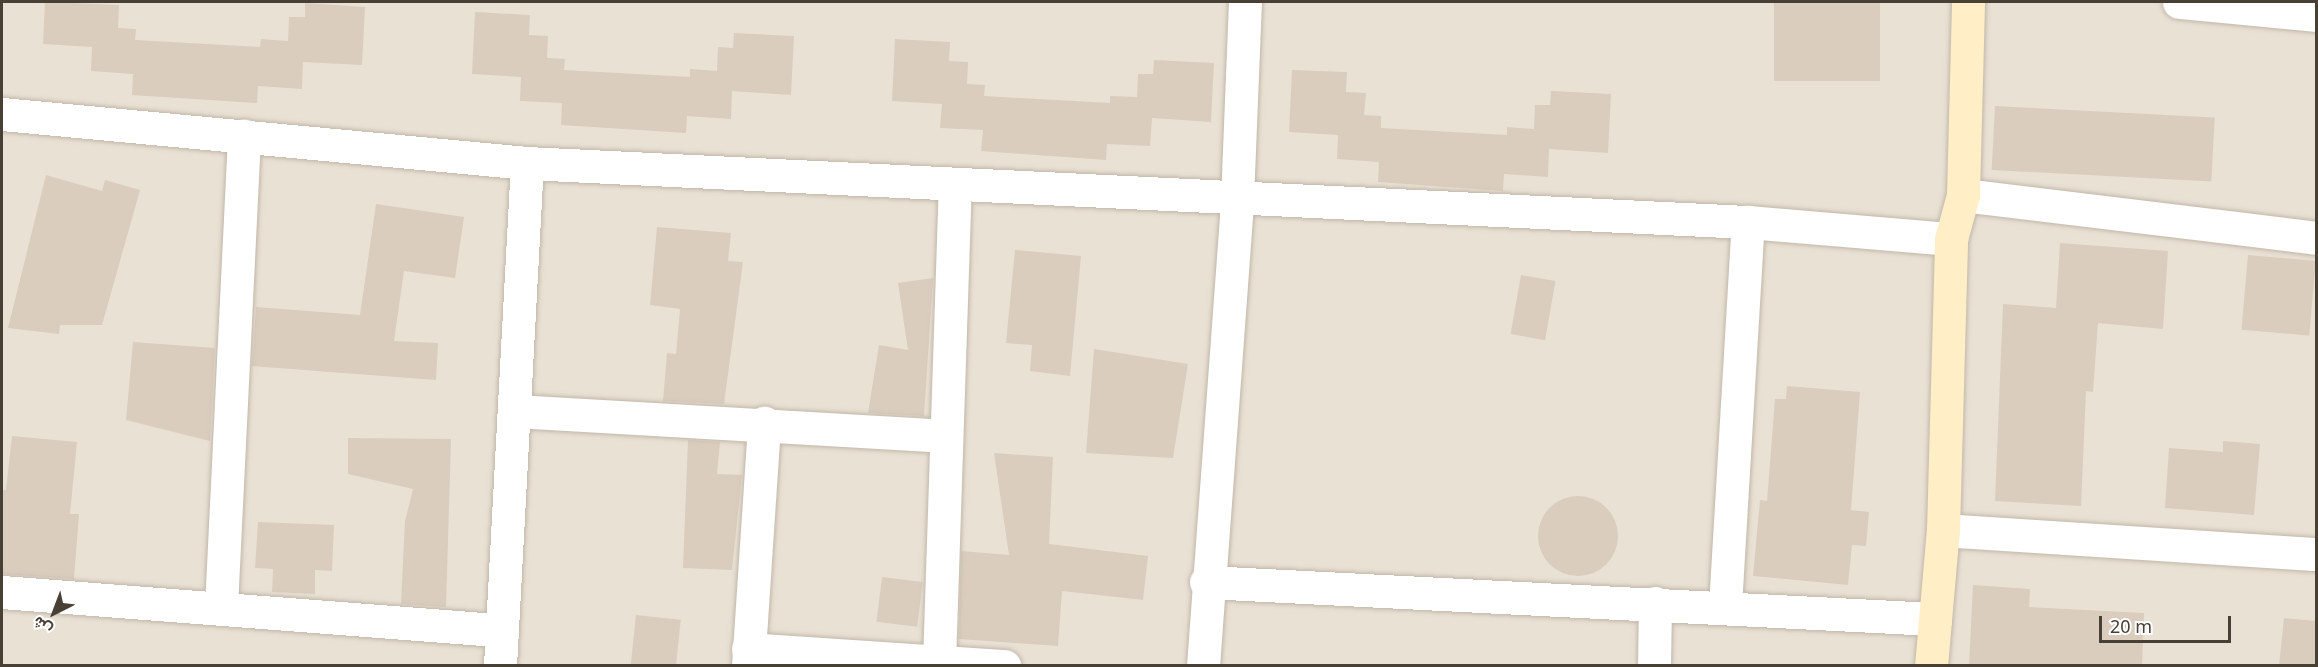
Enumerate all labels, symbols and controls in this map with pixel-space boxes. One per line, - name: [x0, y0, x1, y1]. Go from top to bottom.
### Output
- north arrow: [24, 583, 84, 643]
- scale bar: [2102, 604, 2234, 642]
- text: ش: [27, 612, 56, 641]
- text: 20 m: [2110, 614, 2152, 638]

